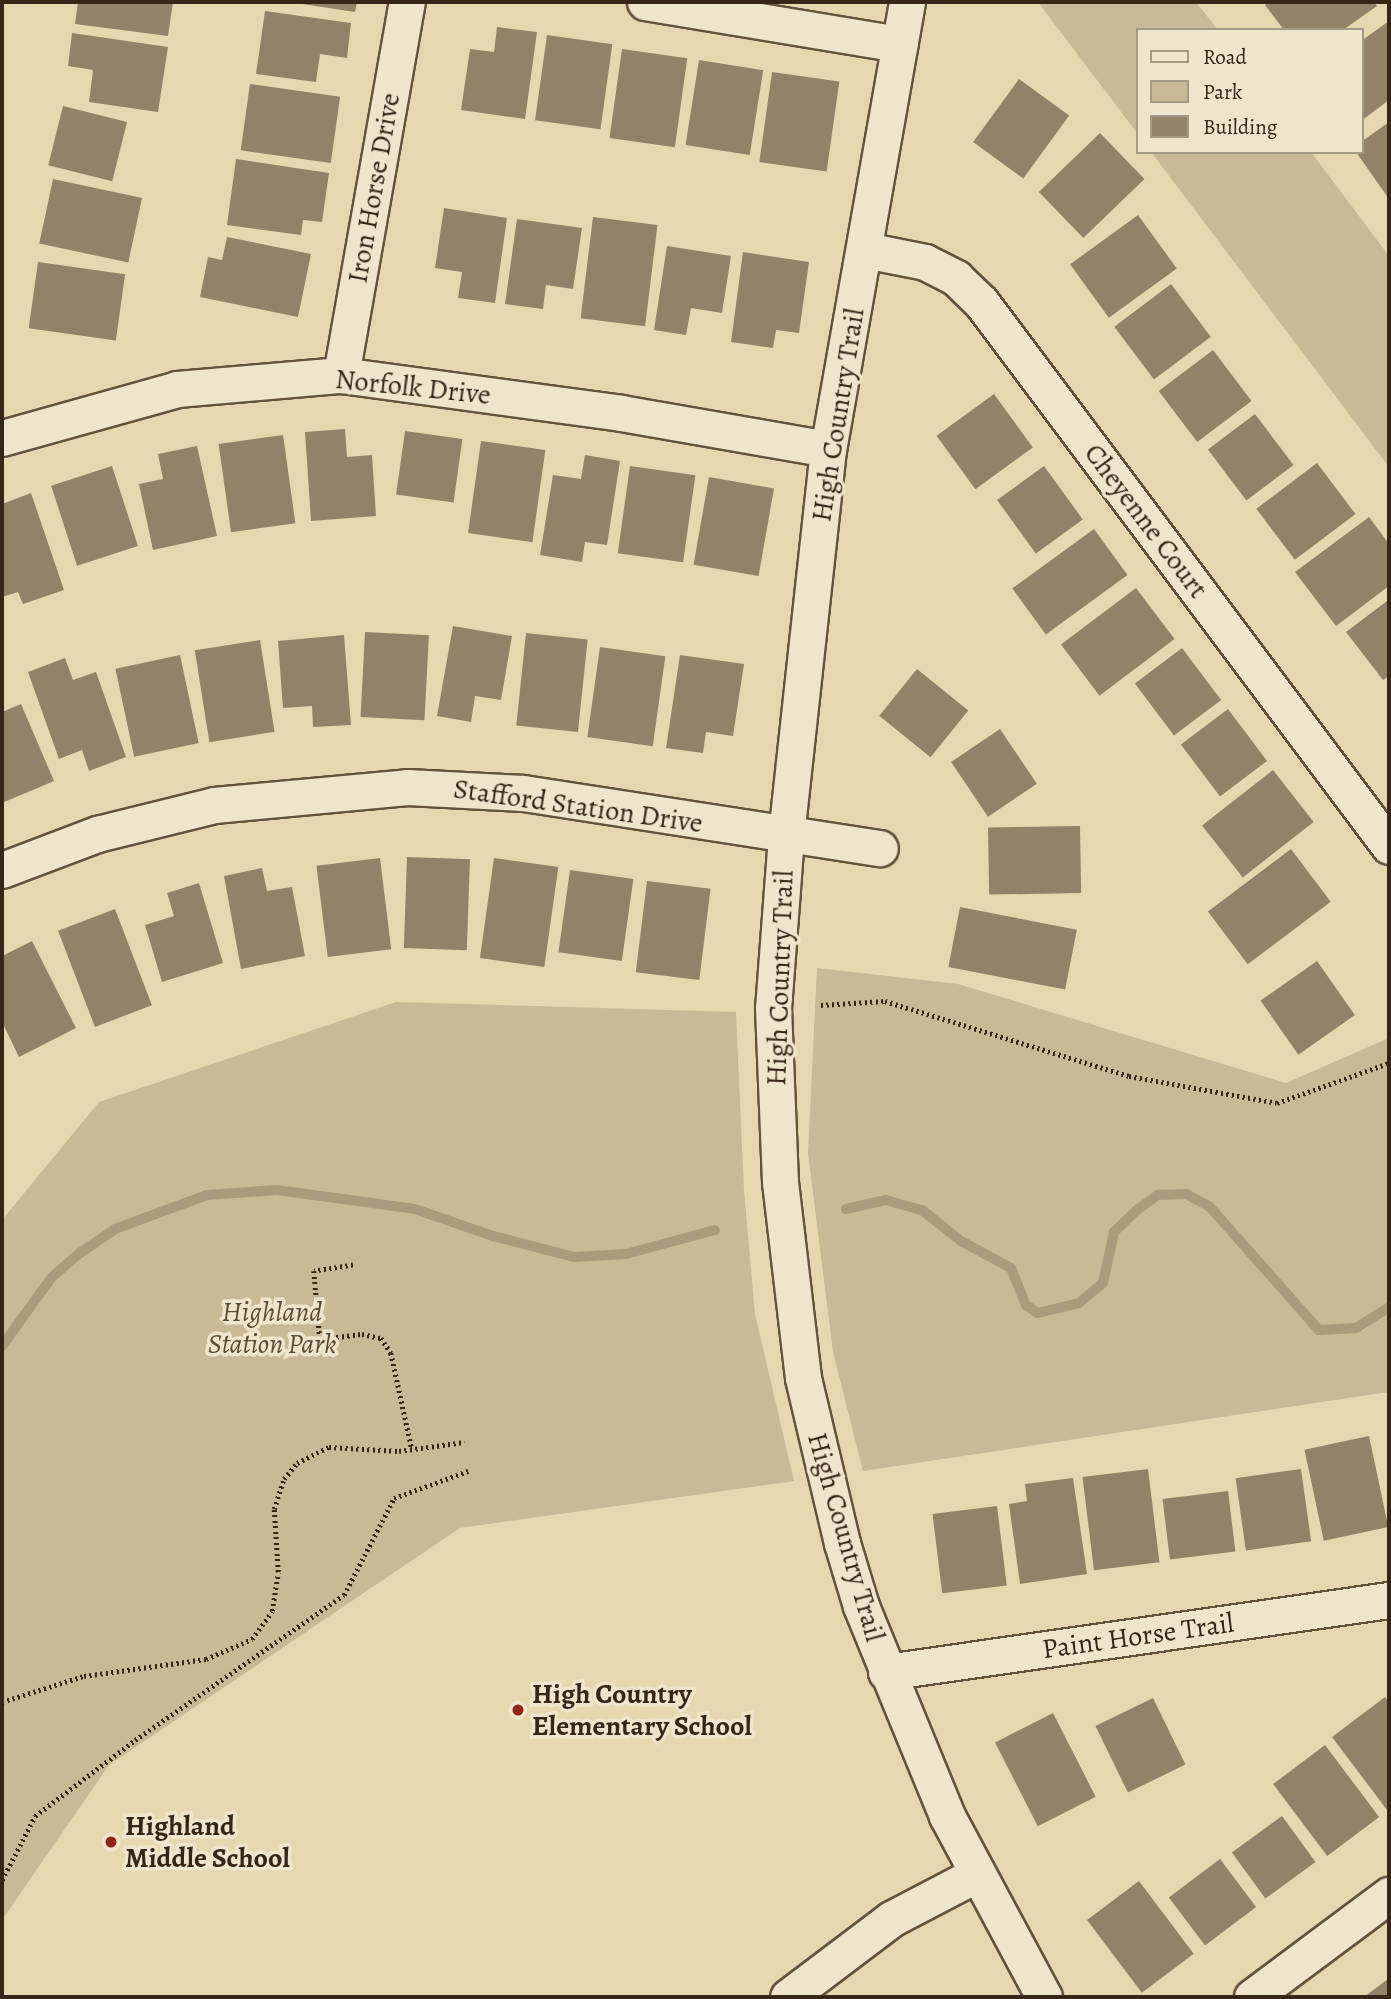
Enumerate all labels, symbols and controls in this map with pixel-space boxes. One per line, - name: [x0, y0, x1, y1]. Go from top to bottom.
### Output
- legend: [1136, 28, 1363, 154]
- text: Road: [1203, 43, 1247, 71]
- text: Park: [1203, 78, 1242, 106]
- street label: Iron Horse Drive: [341, 90, 407, 286]
- text: Building: [1203, 113, 1277, 141]
- street label: High Country Trail: [805, 306, 871, 524]
- street label: Norfolk Drive: [334, 362, 492, 412]
- street label: Cheyenne Court: [1077, 437, 1215, 605]
- street label: Stafford Station Drive: [451, 772, 705, 840]
- street label: High Country Trail: [759, 870, 801, 1086]
- park label: Highland Station Park: [208, 1295, 336, 1361]
- street label: High Country Trail: [800, 1429, 892, 1645]
- street label: Paint Horse Trail: [1040, 1606, 1236, 1666]
- place label: High Country Elementary School: [532, 1677, 752, 1743]
- marker: High Country Elementary School: [510, 1702, 526, 1718]
- place label: Highland Middle School: [125, 1809, 290, 1875]
- marker: Highland Middle School: [103, 1834, 119, 1850]

